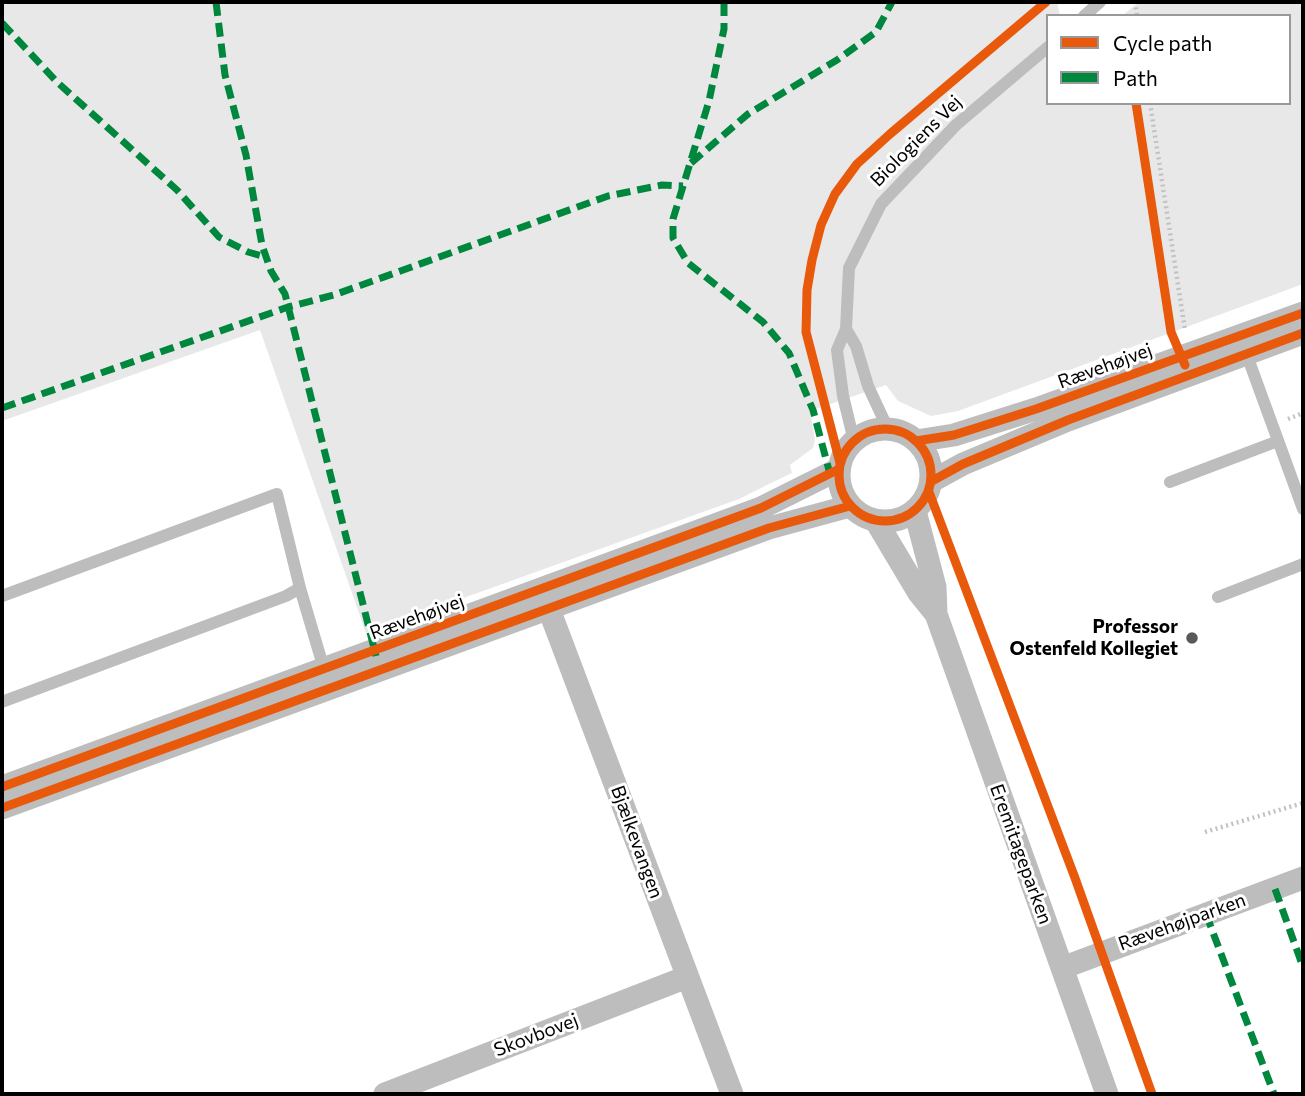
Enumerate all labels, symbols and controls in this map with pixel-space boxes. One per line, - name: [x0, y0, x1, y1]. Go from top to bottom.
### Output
- legend: [1046, 14, 1291, 105]
- text: Cycle path: [1113, 30, 1212, 55]
- text: Path: [1113, 65, 1158, 90]
- street label: Biologiens Vej: [866, 91, 966, 191]
- street label: Rævehøjvej: [1055, 338, 1155, 394]
- street label: Rævehøjvej: [367, 589, 467, 645]
- place label: Professor Ostenfeld Kollegiet: [1010, 616, 1178, 660]
- marker: Professor Ostenfeld Kollegiet: [1184, 630, 1200, 646]
- street label: Eremitageparken: [985, 781, 1057, 927]
- street label: Bjælkevangen: [606, 782, 668, 902]
- street label: Rævehøjparken: [1115, 888, 1249, 956]
- street label: Skovbovej: [491, 1009, 581, 1061]

